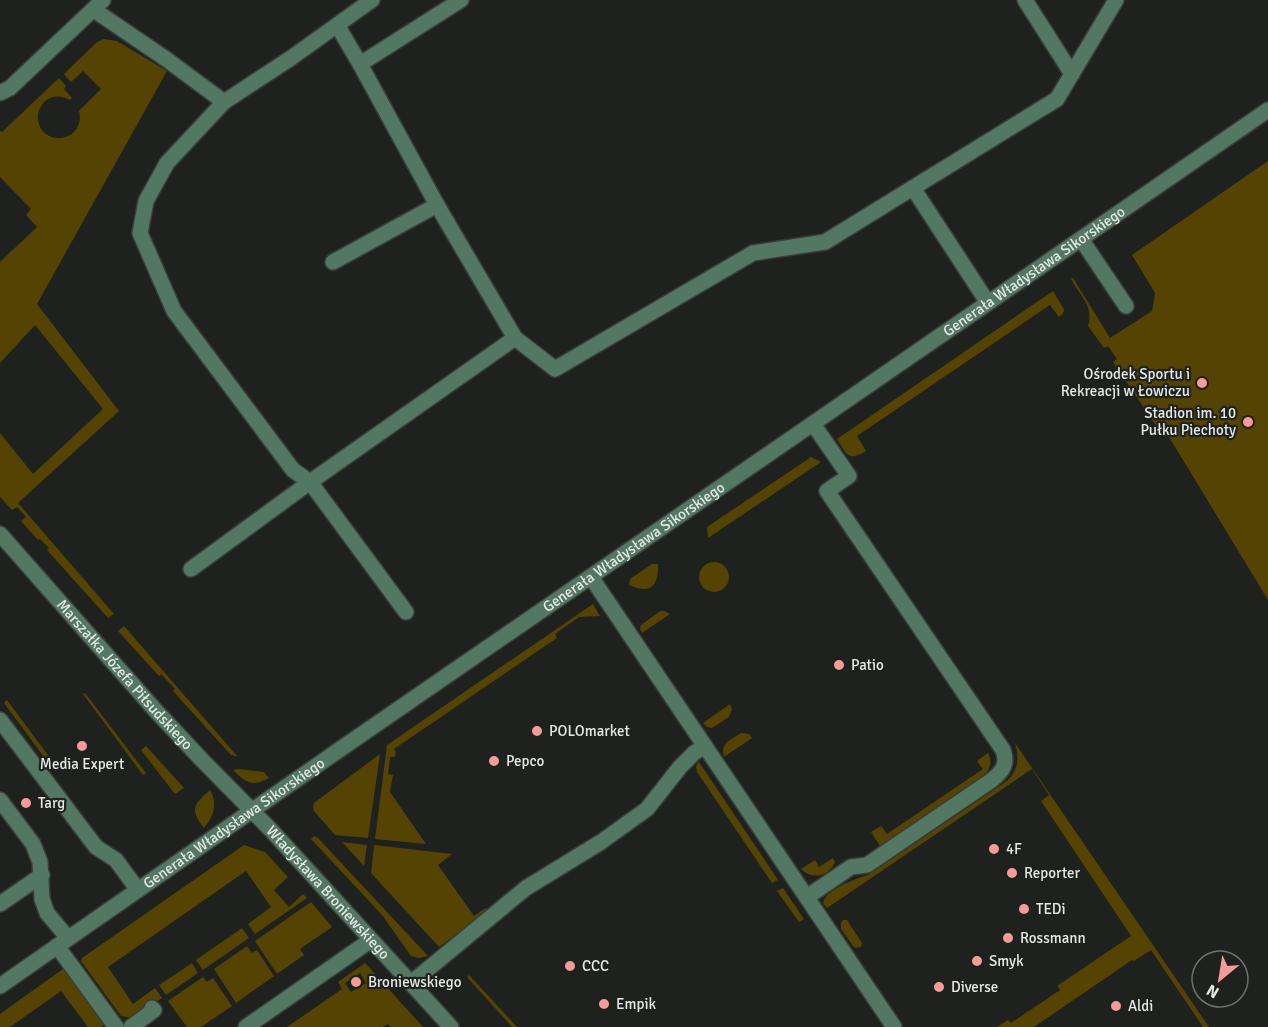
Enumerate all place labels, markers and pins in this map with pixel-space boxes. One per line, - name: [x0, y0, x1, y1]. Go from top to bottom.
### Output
- place label: Ośrodek Sportu i Rekreacji w Łowiczu: [1061, 365, 1190, 400]
- marker: Ośrodek Sportu i Rekreacji w Łowiczu: [1195, 376, 1209, 390]
- place label: Stadion im. 10 Pułku Piechoty: [1140, 404, 1236, 439]
- marker: Stadion im. 10 Pułku Piechoty: [1241, 415, 1255, 429]
- place label: Patio: [851, 656, 884, 674]
- marker: Patio: [832, 658, 846, 672]
- place label: POLOmarket: [549, 722, 630, 740]
- marker: POLOmarket: [530, 724, 544, 738]
- marker: Media Expert: [75, 739, 89, 753]
- place label: Pepco: [506, 752, 545, 770]
- marker: Pepco: [487, 754, 501, 768]
- place label: Media Expert: [40, 755, 124, 773]
- place label: Targ: [38, 794, 65, 812]
- marker: Targ: [19, 796, 33, 810]
- place label: 4F: [1006, 840, 1022, 858]
- marker: 4F: [987, 842, 1001, 856]
- place label: Reporter: [1024, 864, 1081, 882]
- marker: Reporter: [1005, 866, 1019, 880]
- place label: TEDi: [1036, 900, 1066, 918]
- marker: TEDi: [1017, 902, 1031, 916]
- place label: Rossmann: [1020, 929, 1086, 947]
- marker: Rossmann: [1001, 931, 1015, 945]
- place label: Smyk: [989, 952, 1024, 970]
- marker: Smyk: [970, 954, 984, 968]
- place label: CCC: [582, 957, 609, 975]
- marker: CCC: [563, 959, 577, 973]
- place label: Broniewskiego: [368, 973, 462, 991]
- marker: Broniewskiego: [349, 975, 363, 989]
- place label: Diverse: [951, 978, 998, 996]
- marker: Diverse: [932, 980, 946, 994]
- place label: Empik: [616, 995, 656, 1013]
- marker: Empik: [597, 997, 611, 1011]
- place label: Aldi: [1128, 997, 1153, 1015]
- marker: Aldi: [1109, 999, 1123, 1013]

